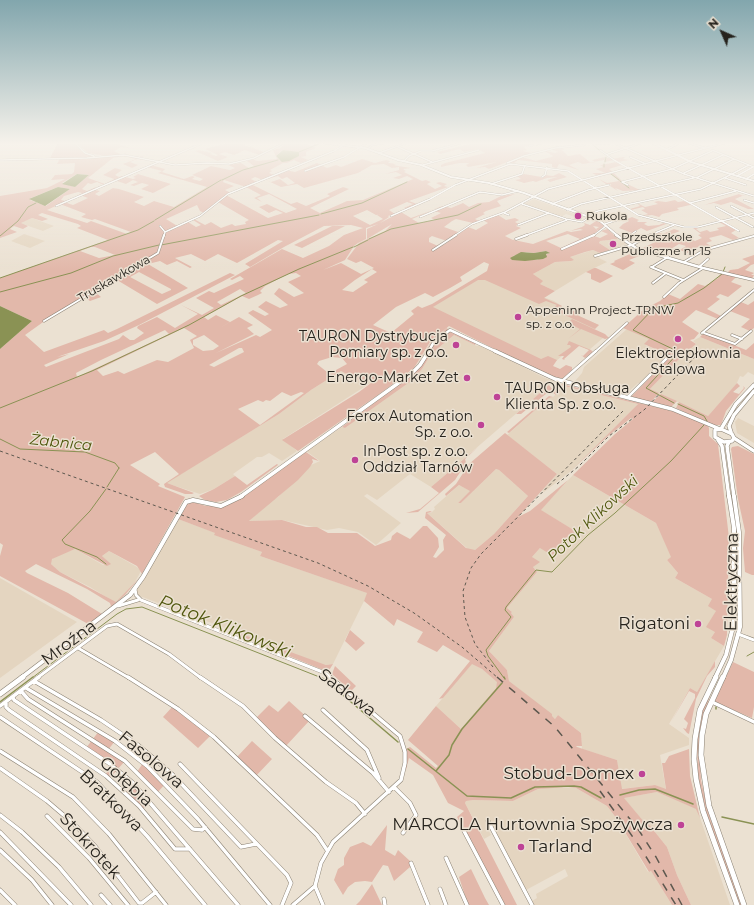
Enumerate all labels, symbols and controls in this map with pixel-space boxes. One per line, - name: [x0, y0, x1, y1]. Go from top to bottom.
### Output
- north arrow: [702, 12, 742, 52]
- text: N: [705, 15, 722, 32]
- place label: Rukola: [586, 209, 627, 223]
- marker: Rukola: [573, 211, 583, 221]
- place label: Przedszkole Publiczne nr 15: [621, 230, 711, 258]
- marker: Przedszkole Publiczne nr 15: [608, 239, 618, 249]
- street label: Truskawkowa: [75, 252, 153, 306]
- place label: Appeninn Project-TRNW sp. z o.o.: [526, 303, 674, 331]
- marker: Appeninn Project-TRNW sp. z o.o.: [513, 312, 523, 322]
- place label: TAURON Dystrybucja Pomiary sp. z o.o.: [299, 329, 448, 362]
- marker: Elektrociepłownia Stalowa: [673, 334, 683, 344]
- marker: TAURON Dystrybucja Pomiary sp. z o.o.: [451, 340, 461, 350]
- place label: Elektrociepłownia Stalowa: [615, 346, 741, 378]
- place label: Energo-Market Zet: [326, 370, 459, 386]
- marker: Energo-Market Zet: [462, 373, 472, 383]
- place label: TAURON Obsługa Klienta Sp. z o.o.: [505, 381, 630, 414]
- marker: TAURON Obsługa Klienta Sp. z o.o.: [492, 392, 502, 402]
- place label: Ferox Automation Sp. z o.o.: [347, 409, 473, 442]
- marker: Ferox Automation Sp. z o.o.: [476, 420, 486, 430]
- water label: Żabnica: [29, 431, 93, 455]
- place label: InPost sp. z o.o. Oddział Tarnów: [363, 444, 472, 476]
- marker: InPost sp. z o.o. Oddział Tarnów: [350, 455, 360, 465]
- water label: Potok Klikowski: [544, 472, 642, 566]
- street label: Elektryczna: [721, 533, 743, 631]
- water label: Potok Klikowski: [155, 590, 295, 664]
- place label: Rigatoni: [618, 614, 690, 634]
- street label: Mroźna: [37, 616, 101, 670]
- marker: Rigatoni: [693, 619, 703, 629]
- street label: Sadowa: [314, 665, 380, 721]
- street label: Fasolowa: [114, 727, 188, 793]
- street label: Gołębia: [95, 753, 157, 811]
- place label: Stobud-Domex: [504, 764, 634, 784]
- street label: Bratkowa: [75, 766, 147, 836]
- marker: Stobud-Domex: [637, 769, 647, 779]
- street label: Stokrotek: [55, 809, 125, 883]
- place label: MARCOLA Hurtownia Spożywcza: [392, 815, 673, 835]
- marker: MARCOLA Hurtownia Spożywcza: [676, 820, 686, 830]
- place label: Tarland: [529, 837, 593, 857]
- marker: Tarland: [516, 842, 526, 852]

